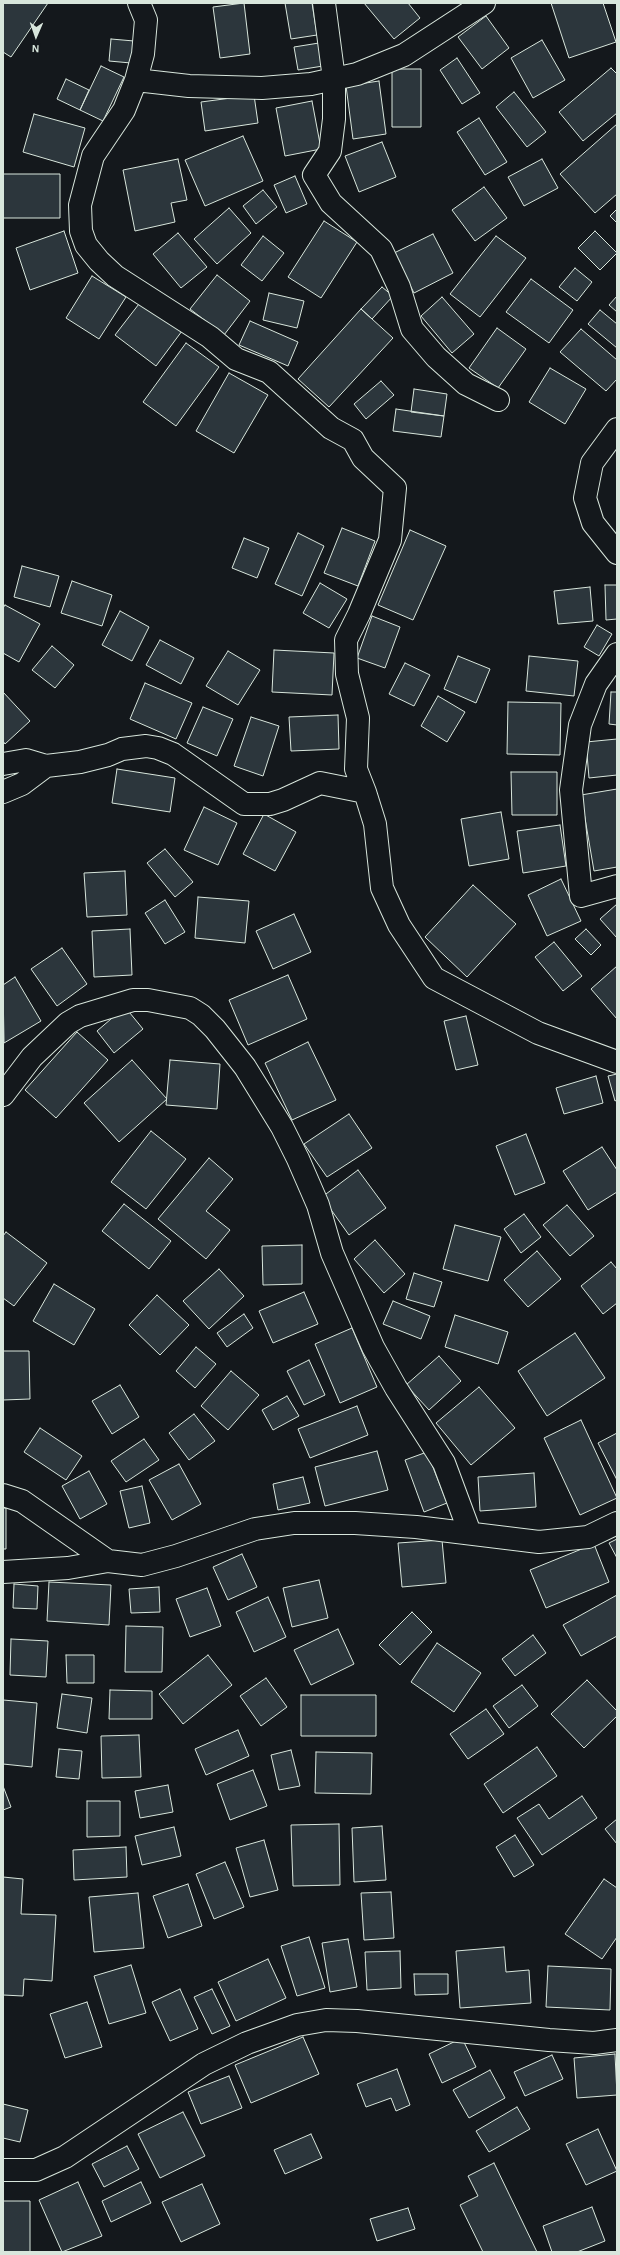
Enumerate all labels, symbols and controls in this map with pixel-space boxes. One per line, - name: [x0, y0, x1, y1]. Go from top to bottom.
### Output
- north arrow: [16, 16, 56, 56]
- text: N: [32, 43, 40, 54]

